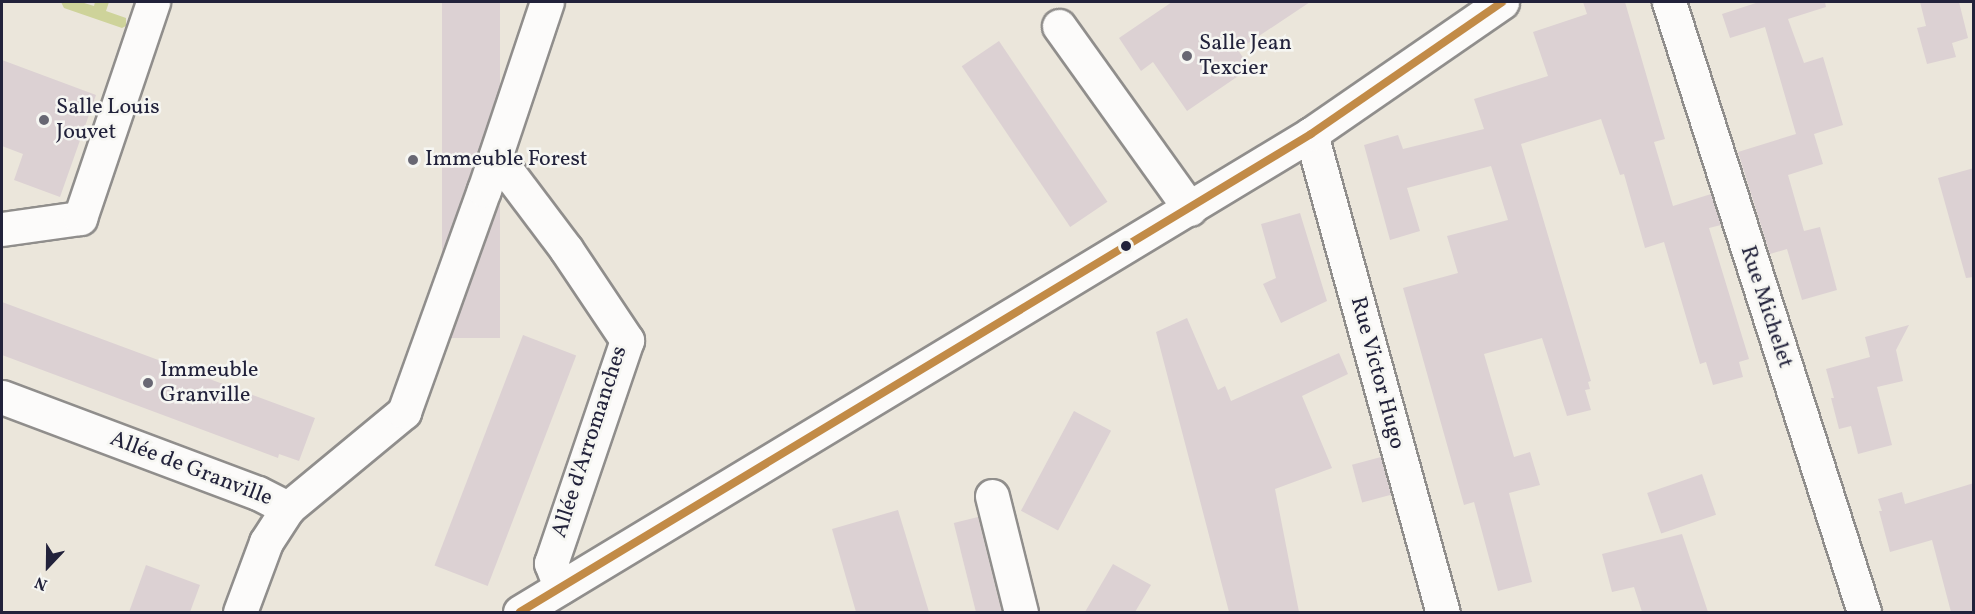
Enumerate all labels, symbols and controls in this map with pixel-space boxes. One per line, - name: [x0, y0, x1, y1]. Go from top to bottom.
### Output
- place label: Salle Jean Texcier: [1199, 30, 1292, 82]
- marker: Salle Jean Texcier: [1180, 49, 1194, 63]
- place label: Salle Louis Jouvet: [56, 94, 160, 146]
- marker: Salle Louis Jouvet: [37, 113, 51, 127]
- place label: Immeuble Forest: [425, 147, 588, 173]
- marker: Immeuble Forest: [406, 153, 420, 167]
- unlabelled marker: [1120, 240, 1132, 252]
- street label: Rue Michelet: [1734, 243, 1798, 371]
- street label: Rue Victor Hugo: [1344, 294, 1410, 452]
- street label: Allée d'Arromanches: [547, 343, 633, 541]
- place label: Immeuble Granville: [160, 357, 258, 408]
- marker: Immeuble Granville: [141, 376, 155, 390]
- street label: Allée de Granville: [106, 426, 276, 512]
- north arrow: [18, 536, 78, 596]
- text: N: [32, 570, 51, 595]

